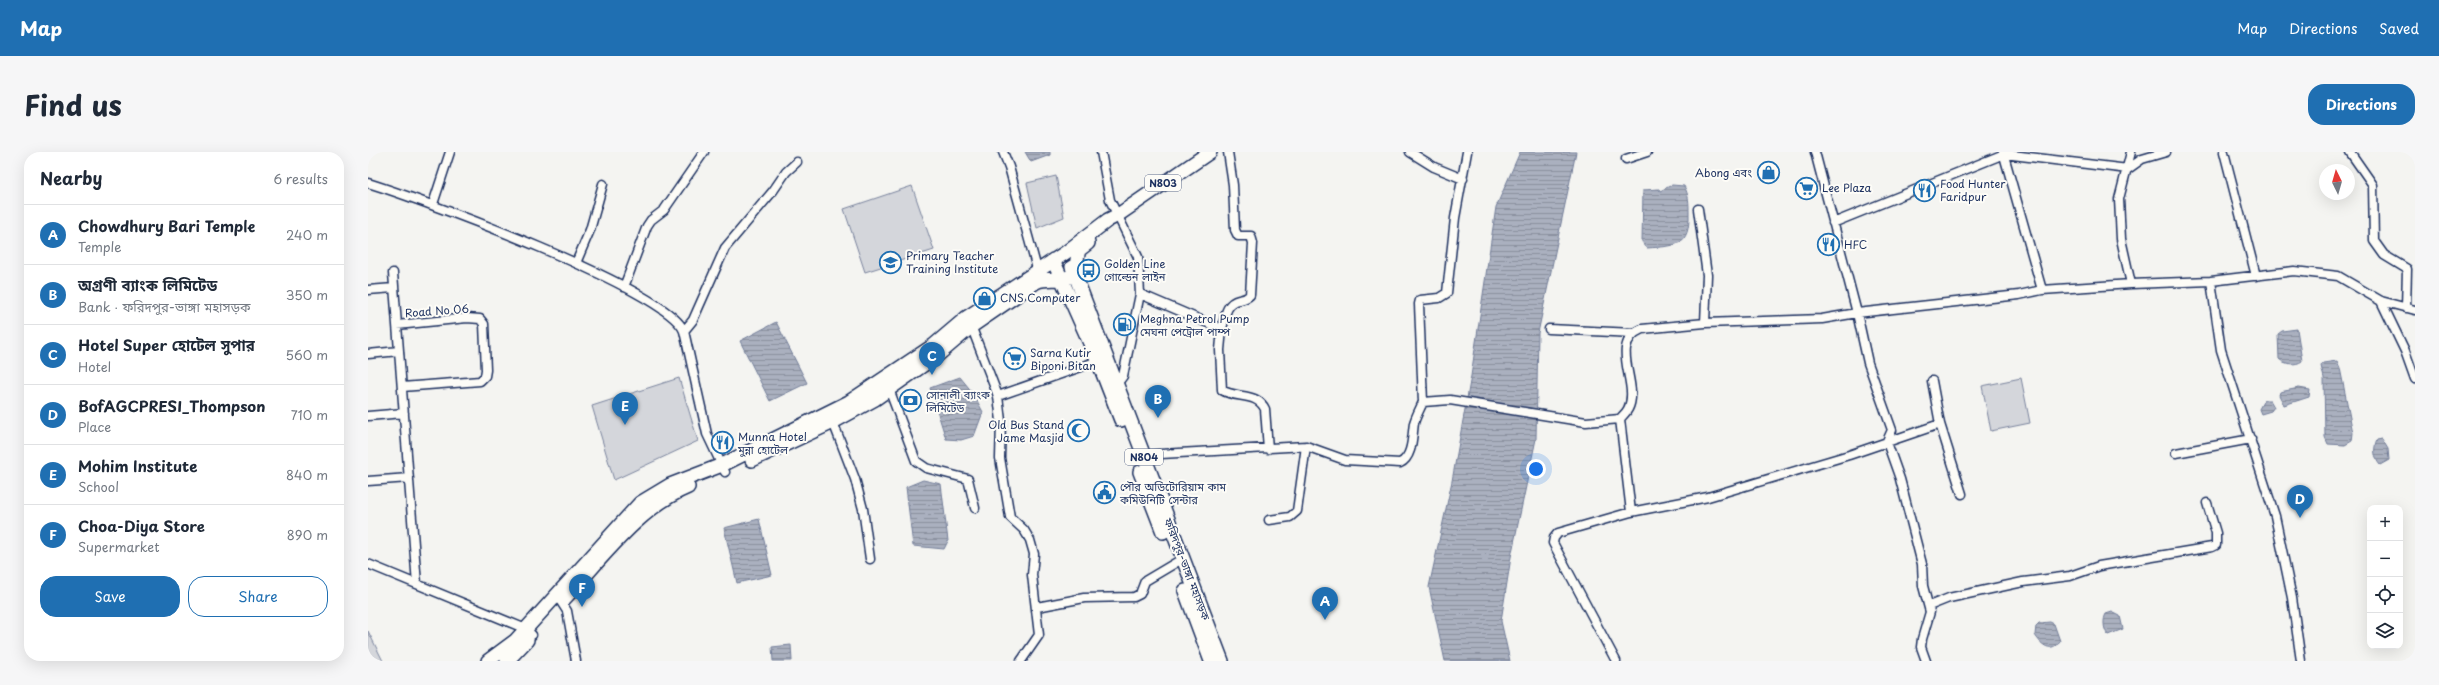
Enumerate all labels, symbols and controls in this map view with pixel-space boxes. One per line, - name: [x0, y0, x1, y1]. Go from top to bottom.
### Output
- text: Map: [20, 14, 62, 42]
- text: Map: [2237, 18, 2267, 39]
- text: Directions: [2289, 18, 2357, 39]
- text: Saved: [2379, 18, 2419, 39]
- text: Find us: [24, 83, 122, 126]
- button: Directions: [2308, 84, 2415, 125]
- shop icon: Abong এবং: [1755, 160, 1781, 186]
- place label: Abong এবং: [1695, 164, 1752, 181]
- north arrow: [2319, 164, 2355, 200]
- text: Nearby: [40, 165, 102, 191]
- text: 6 results: [273, 169, 328, 188]
- road number: N803: [1145, 175, 1181, 191]
- supermarket icon: Lee Plaza: [1793, 175, 1819, 201]
- place label: Food Hunter Faridpur: [1940, 175, 2006, 205]
- restaurant icon: Food Hunter Faridpur: [1912, 177, 1938, 203]
- place label: Lee Plaza: [1822, 179, 1872, 196]
- text: Chowdhury Bari Temple: [78, 214, 255, 237]
- text: A: [48, 225, 58, 244]
- text: 240 m: [286, 225, 328, 244]
- restaurant icon: HFC: [1815, 232, 1841, 258]
- place label: HFC: [1844, 236, 1867, 253]
- text: Temple: [78, 237, 121, 256]
- place label: Primary Teacher Training Institute: [906, 247, 998, 277]
- school or university icon: Primary Teacher Training Institute: [878, 249, 904, 275]
- place label: Golden Line গোল্ডেন লাইন: [1104, 255, 1166, 285]
- bus stop icon: Golden Line গোল্ডেন লাইন: [1076, 257, 1102, 283]
- text: অগ্রণী ব্যাংক লিমিটেড: [78, 273, 217, 296]
- text: B: [49, 285, 57, 304]
- text: 350 m: [286, 285, 328, 304]
- shop icon: CNS Computer: [972, 285, 998, 311]
- place label: CNS Computer: [1000, 289, 1081, 306]
- text: Bank · ফরিদপুর-ভাঙ্গা মহাসড়ক: [78, 297, 250, 316]
- street label: Road No 06: [404, 300, 470, 321]
- place label: Meghna Petrol Pump মেঘনা পেট্রোল পাম্প: [1140, 310, 1250, 340]
- fuel station icon: Meghna Petrol Pump মেঘনা পেট্রোল পাম্প: [1111, 312, 1137, 338]
- text: Hotel Super হোটেল সুপার: [78, 333, 255, 356]
- pin: C: [919, 342, 945, 375]
- place label: Sarna Kutir Biponi Bitan: [1030, 344, 1096, 374]
- text: C: [48, 345, 58, 364]
- text: 560 m: [286, 345, 328, 364]
- supermarket icon: Sarna Kutir Biponi Bitan: [1002, 346, 1028, 372]
- text: Hotel: [78, 357, 111, 376]
- pin: B: [1145, 385, 1171, 418]
- place label: সোনালী ব্যাংক লিমিটেড: [925, 386, 990, 416]
- bank icon: সোনালী ব্যাংক লিমিটেড: [897, 388, 923, 414]
- pin: E: [612, 392, 638, 425]
- text: BofAGCPRESI_Thompson: [78, 394, 265, 417]
- text: D: [48, 405, 58, 424]
- text: 710 m: [291, 405, 328, 424]
- place label: Old Bus Stand Jame Masjid: [988, 416, 1064, 446]
- text: Place: [78, 417, 111, 436]
- mosque icon: Old Bus Stand Jame Masjid: [1066, 418, 1092, 444]
- place label: Munna Hotel মুন্না হোটেল: [737, 428, 807, 458]
- restaurant icon: Munna Hotel মুন্না হোটেল: [709, 430, 735, 456]
- road number: N804: [1125, 449, 1163, 465]
- text: Mohim Institute: [78, 454, 197, 477]
- your location: [1526, 459, 1546, 479]
- text: E: [49, 465, 57, 484]
- text: 840 m: [286, 465, 328, 484]
- text: School: [78, 477, 119, 496]
- place label: পৌর অডিটোরিয়াম কাম কমিউনিটি সেন্টার: [1119, 478, 1226, 508]
- public building icon: পৌর অডিটোরিয়াম কাম কমিউনিটি সেন্টার: [1092, 480, 1118, 506]
- pin: D: [2287, 485, 2313, 518]
- map controls: [2367, 505, 2403, 649]
- button: +: [2367, 505, 2403, 541]
- text: Choa-Diya Store: [78, 514, 205, 537]
- street label: ফরিদপুর-ভাঙ্গা মহাসড়ক: [1160, 514, 1215, 623]
- text: F: [49, 525, 57, 544]
- text: 890 m: [287, 525, 328, 544]
- text: Supermarket: [78, 537, 160, 556]
- button: −: [2367, 541, 2403, 577]
- pin: F: [569, 574, 595, 607]
- button: Save: [40, 576, 180, 617]
- button: Share: [188, 576, 328, 617]
- button: locate: [2367, 577, 2403, 613]
- pin: A: [1312, 587, 1338, 620]
- button: layers: [2367, 613, 2403, 649]

